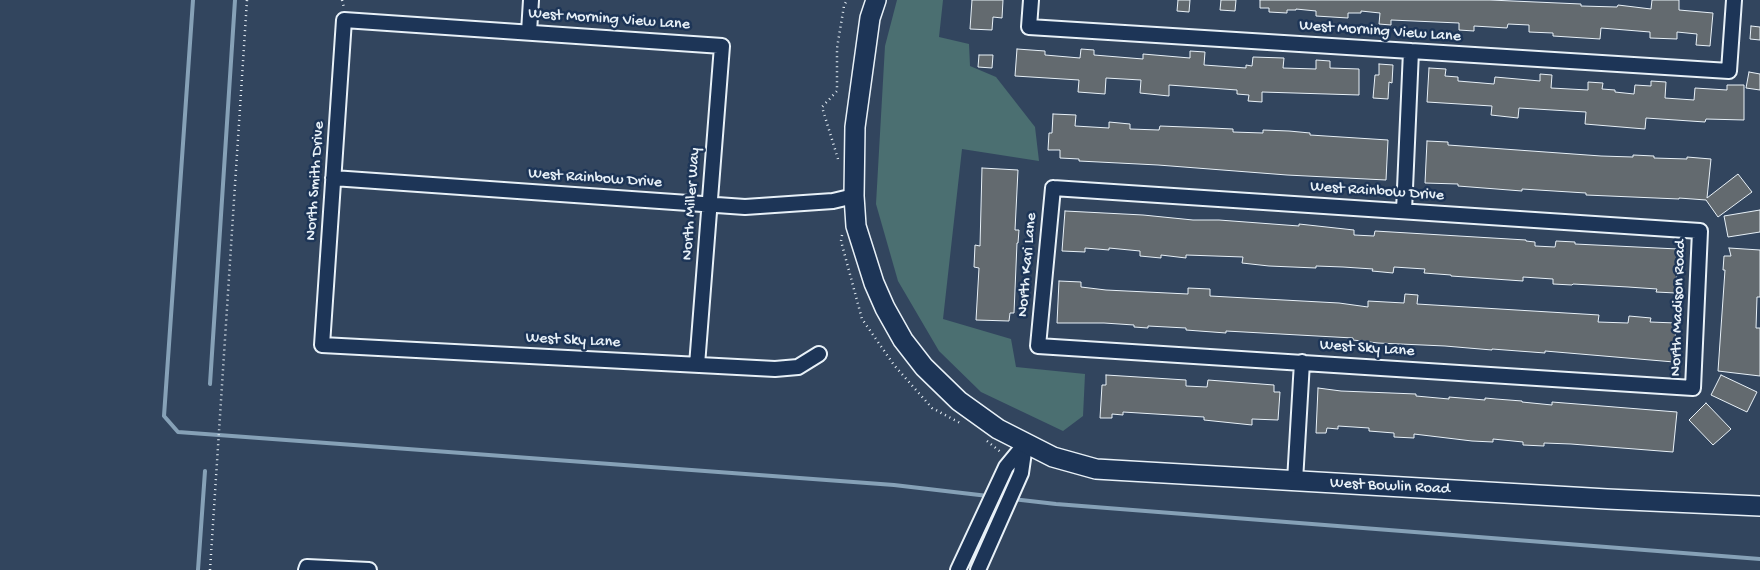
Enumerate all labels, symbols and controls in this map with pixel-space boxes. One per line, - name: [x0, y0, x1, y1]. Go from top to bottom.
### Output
- street label: West Morning View Lane: [527, 5, 691, 35]
- street label: West Morning View Lane: [1298, 17, 1462, 47]
- street label: North Smith Drive: [302, 121, 330, 241]
- street label: North Miller Way: [678, 147, 706, 261]
- street label: West Rainbow Drive: [527, 165, 663, 193]
- street label: West Rainbow Drive: [1309, 178, 1445, 206]
- street label: North Kari Lane: [1014, 212, 1042, 318]
- street label: North Madison Road: [1667, 239, 1691, 377]
- street label: West Sky Lane: [525, 329, 621, 353]
- street label: West Sky Lane: [1319, 336, 1415, 362]
- street label: West Bowlin Road: [1329, 474, 1451, 500]

